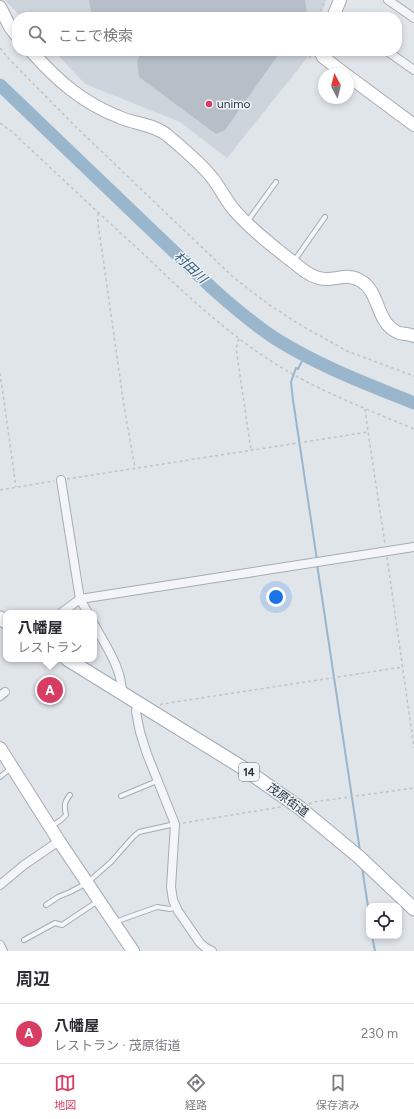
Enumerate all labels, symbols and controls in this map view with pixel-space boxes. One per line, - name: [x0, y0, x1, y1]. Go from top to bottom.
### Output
- search box: [12, 12, 402, 56]
- icon: search: [26, 23, 48, 45]
- text: ここで検索: [58, 27, 133, 45]
- north arrow: [318, 68, 354, 104]
- place label: unimo: [217, 97, 250, 111]
- marker: unimo: [204, 99, 214, 109]
- water label: 村田川: [171, 249, 211, 288]
- your location: [266, 587, 286, 607]
- popup: [3, 610, 97, 662]
- text: 八幡屋: [17, 619, 63, 637]
- text: レストラン: [17, 640, 83, 655]
- pin: A: [37, 675, 63, 705]
- road number: 14: [239, 763, 259, 781]
- street label: 茂原街道: [264, 780, 312, 820]
- map controls: [366, 903, 402, 939]
- button: locate: [366, 903, 402, 939]
- text: 周辺: [16, 969, 50, 989]
- text: 八幡屋: [54, 1017, 99, 1035]
- text: A: [24, 1026, 34, 1041]
- text: 230 m: [361, 1026, 398, 1041]
- text: レストラン · 茂原街道: [54, 1038, 181, 1053]
- tab: 地図: [54, 1072, 76, 1112]
- tab: 経路: [185, 1072, 207, 1112]
- tab: 保存済み: [316, 1072, 360, 1112]

